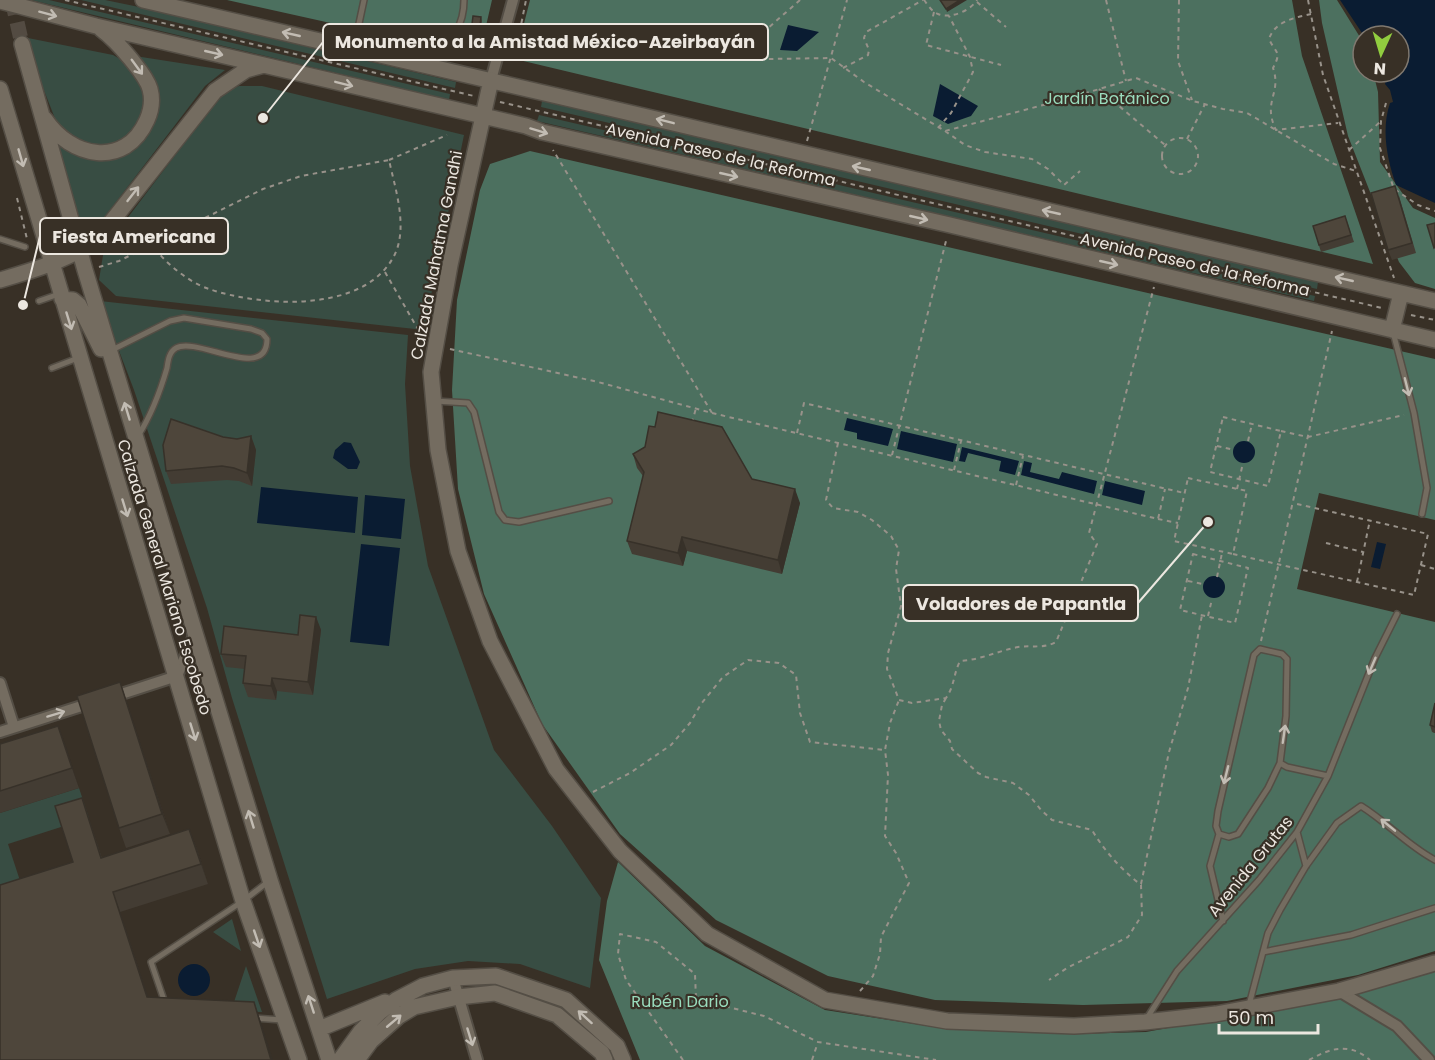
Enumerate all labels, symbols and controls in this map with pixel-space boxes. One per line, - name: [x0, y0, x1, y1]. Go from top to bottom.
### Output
- one-way arrow: [38, 8, 57, 20]
- callout: Monumento a la Amistad México-Azeirbayán: [323, 24, 768, 60]
- north arrow: [1351, 24, 1411, 84]
- one-way arrow: [282, 27, 301, 39]
- text: Monumento a la Amistad México-Azeirbayán: [335, 29, 755, 54]
- one-way arrow: [204, 48, 223, 60]
- text: N: [1373, 57, 1387, 80]
- one-way arrow: [131, 58, 143, 74]
- one-way arrow: [334, 78, 353, 90]
- park label: Jardín Botánico: [1044, 87, 1170, 110]
- one-way arrow: [656, 115, 675, 126]
- street label: Avenida Paseo de la Reforma: [604, 117, 838, 192]
- one-way arrow: [529, 126, 548, 137]
- one-way arrow: [16, 148, 27, 167]
- street label: Calzada Mahatma Gandhi: [405, 149, 468, 362]
- one-way arrow: [852, 161, 871, 173]
- one-way arrow: [720, 169, 739, 181]
- one-way arrow: [127, 187, 140, 203]
- one-way arrow: [1042, 205, 1061, 217]
- one-way arrow: [909, 213, 929, 224]
- callout: Fiesta Americana: [40, 218, 228, 254]
- text: Fiesta Americana: [52, 224, 216, 249]
- street label: Avenida Paseo de la Reforma: [1078, 227, 1312, 302]
- one-way arrow: [1099, 257, 1118, 269]
- one-way arrow: [1335, 273, 1354, 285]
- one-way arrow: [64, 311, 75, 330]
- one-way arrow: [1402, 377, 1414, 396]
- one-way arrow: [121, 402, 132, 421]
- street label: Calzada General Mariano Escobedo: [112, 437, 217, 718]
- one-way arrow: [120, 498, 131, 517]
- callout: Voladores de Papantla: [903, 585, 1138, 621]
- text: Voladores de Papantla: [916, 591, 1126, 616]
- one-way arrow: [1365, 657, 1377, 675]
- one-way arrow: [46, 708, 65, 719]
- one-way arrow: [188, 723, 199, 742]
- one-way arrow: [1278, 725, 1289, 745]
- one-way arrow: [1220, 765, 1231, 784]
- one-way arrow: [245, 810, 256, 829]
- street label: Avenida Grutas: [1203, 811, 1298, 922]
- one-way arrow: [1380, 818, 1396, 831]
- one-way arrow: [252, 929, 263, 948]
- park label: Rubén Dario: [631, 990, 729, 1013]
- one-way arrow: [305, 995, 316, 1014]
- scale bar: [1219, 997, 1318, 1035]
- text: 50 m: [1228, 1005, 1274, 1030]
- one-way arrow: [578, 1010, 593, 1024]
- one-way arrow: [386, 1014, 401, 1028]
- one-way arrow: [465, 1027, 476, 1046]

